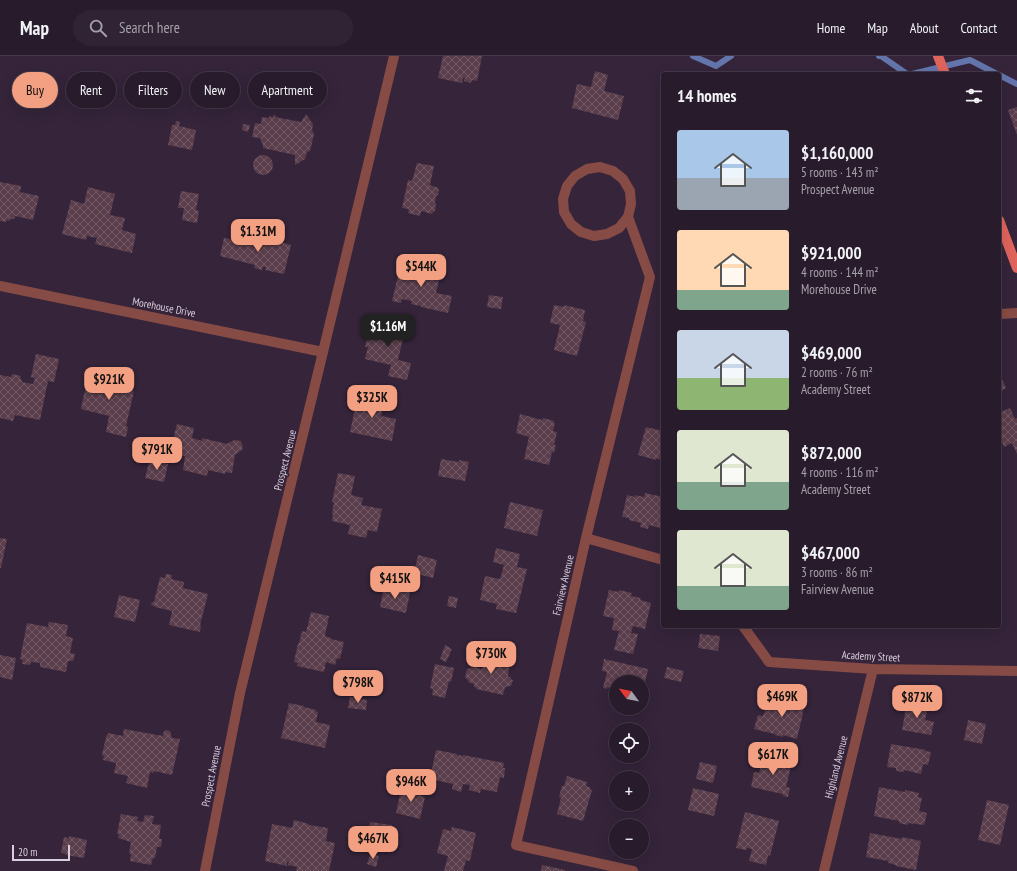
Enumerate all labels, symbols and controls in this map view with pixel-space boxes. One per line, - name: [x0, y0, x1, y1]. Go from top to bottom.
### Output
- search box: [73, 10, 353, 46]
- text: Map: [20, 16, 49, 40]
- icon: search: [87, 17, 109, 39]
- text: Search here: [119, 18, 180, 37]
- text: Home: [817, 19, 845, 37]
- text: Map: [867, 19, 888, 37]
- text: About: [910, 19, 939, 37]
- text: Contact: [961, 19, 997, 37]
- chip: Buy: [12, 72, 58, 108]
- chip: Rent: [66, 72, 116, 108]
- chip: Filters: [124, 72, 182, 108]
- chip: New: [190, 72, 240, 108]
- chip: Apartment: [248, 72, 327, 108]
- text: 14 homes: [677, 85, 736, 107]
- icon: filters: [963, 85, 985, 107]
- text: $1,160,000: [801, 142, 873, 164]
- icon: home: [709, 146, 757, 194]
- text: 5 rooms · 143 m²: [801, 164, 879, 181]
- text: Prospect Avenue: [801, 181, 875, 198]
- pin: $1.31M: [225, 219, 291, 253]
- text: $1.31M: [240, 223, 276, 240]
- text: $921,000: [801, 242, 862, 264]
- icon: home: [709, 246, 757, 294]
- pin: $544K: [393, 254, 449, 288]
- text: $544K: [405, 258, 437, 275]
- text: 4 rooms · 144 m²: [801, 264, 879, 281]
- text: Morehouse Drive: [801, 281, 877, 298]
- street label: Morehouse Drive: [131, 294, 197, 320]
- pin: $1.16M: [355, 314, 421, 348]
- text: $1.16M: [370, 318, 406, 335]
- text: $469,000: [801, 342, 862, 364]
- icon: home: [709, 346, 757, 394]
- text: 2 rooms · 76 m²: [801, 364, 873, 381]
- pin: $921K: [81, 367, 137, 401]
- text: $921K: [93, 371, 125, 388]
- text: Academy Street: [801, 381, 870, 398]
- pin: $325K: [344, 385, 400, 419]
- text: $325K: [356, 389, 388, 406]
- street label: Prospect Avenue: [271, 428, 299, 492]
- pin: $791K: [129, 437, 185, 471]
- text: $791K: [141, 441, 173, 458]
- text: $872,000: [801, 442, 862, 464]
- icon: home: [709, 446, 757, 494]
- text: 4 rooms · 116 m²: [801, 464, 879, 481]
- text: Academy Street: [801, 481, 870, 498]
- text: $467,000: [801, 542, 860, 564]
- icon: home: [709, 546, 757, 594]
- street label: Fairview Avenue: [549, 553, 577, 617]
- text: 3 rooms · 86 m²: [801, 564, 873, 581]
- pin: $415K: [367, 566, 423, 600]
- text: $415K: [379, 570, 411, 587]
- text: Fairview Avenue: [801, 581, 874, 598]
- pin: $730K: [463, 641, 519, 675]
- text: $730K: [475, 645, 507, 662]
- street label: Academy Street: [841, 647, 901, 665]
- pin: $798K: [330, 670, 386, 704]
- text: $798K: [342, 674, 374, 691]
- north arrow: [609, 675, 649, 715]
- map controls: [609, 675, 649, 859]
- pin: $469K: [754, 684, 810, 718]
- pin: $872K: [889, 685, 945, 719]
- text: $469K: [766, 688, 798, 705]
- text: $872K: [901, 689, 933, 706]
- button: locate: [609, 723, 649, 763]
- street label: Highland Avenue: [821, 734, 851, 800]
- pin: $617K: [745, 742, 801, 776]
- street label: Prospect Avenue: [198, 744, 224, 808]
- text: $617K: [757, 746, 789, 763]
- pin: $946K: [383, 769, 439, 803]
- button: +: [609, 771, 649, 811]
- text: $946K: [395, 773, 427, 790]
- button: −: [609, 819, 649, 859]
- pin: $467K: [345, 826, 401, 860]
- text: $467K: [357, 830, 389, 847]
- scale bar: [12, 843, 70, 862]
- text: 20 m: [18, 845, 37, 859]

